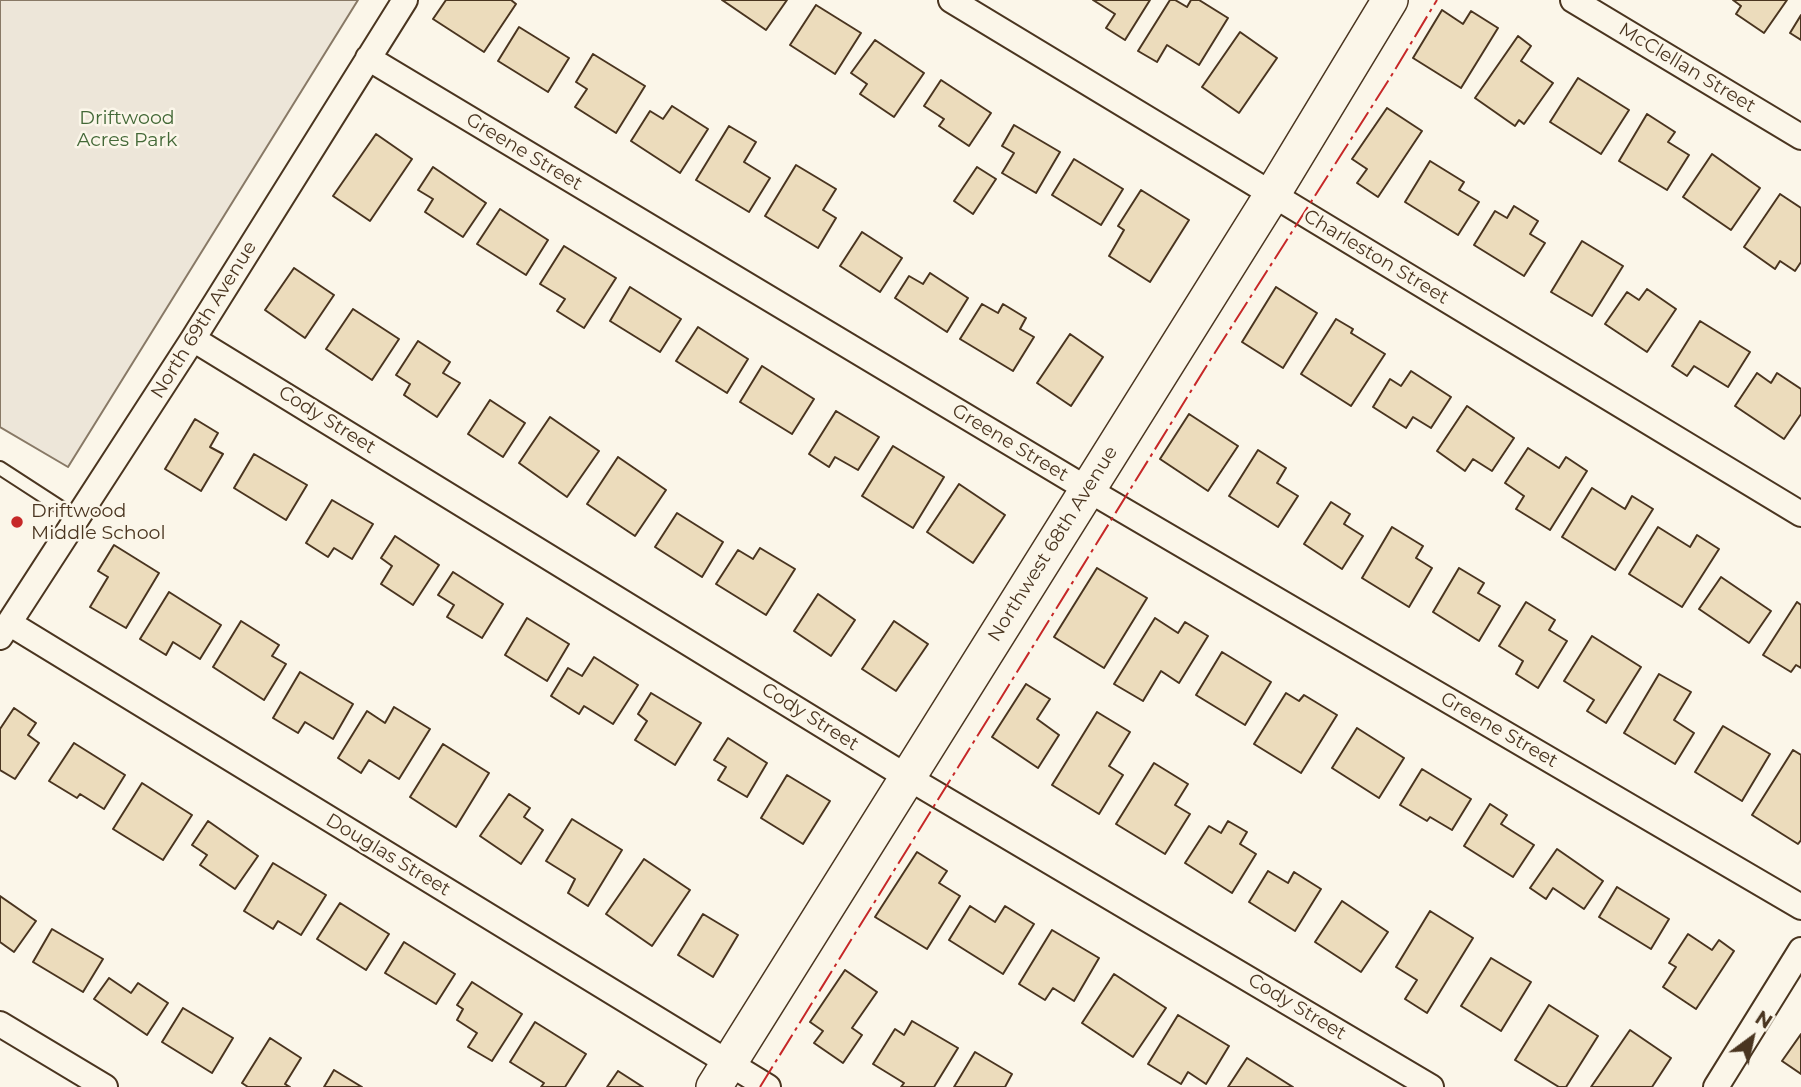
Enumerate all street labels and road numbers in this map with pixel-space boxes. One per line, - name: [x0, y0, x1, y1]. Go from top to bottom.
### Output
- street label: McClellan Street: [1614, 18, 1760, 118]
- street label: Greene Street: [462, 108, 586, 196]
- street label: Charleston Street: [1299, 205, 1453, 309]
- street label: North 69th Avenue: [146, 237, 262, 403]
- street label: Cody Street: [274, 381, 380, 459]
- street label: Greene Street: [948, 399, 1072, 487]
- street label: Northwest 68th Avenue: [983, 442, 1123, 646]
- street label: Cody Street: [757, 678, 863, 756]
- street label: Greene Street: [1436, 687, 1562, 773]
- street label: Douglas Street: [322, 809, 454, 901]
- street label: Cody Street: [1244, 969, 1350, 1045]

